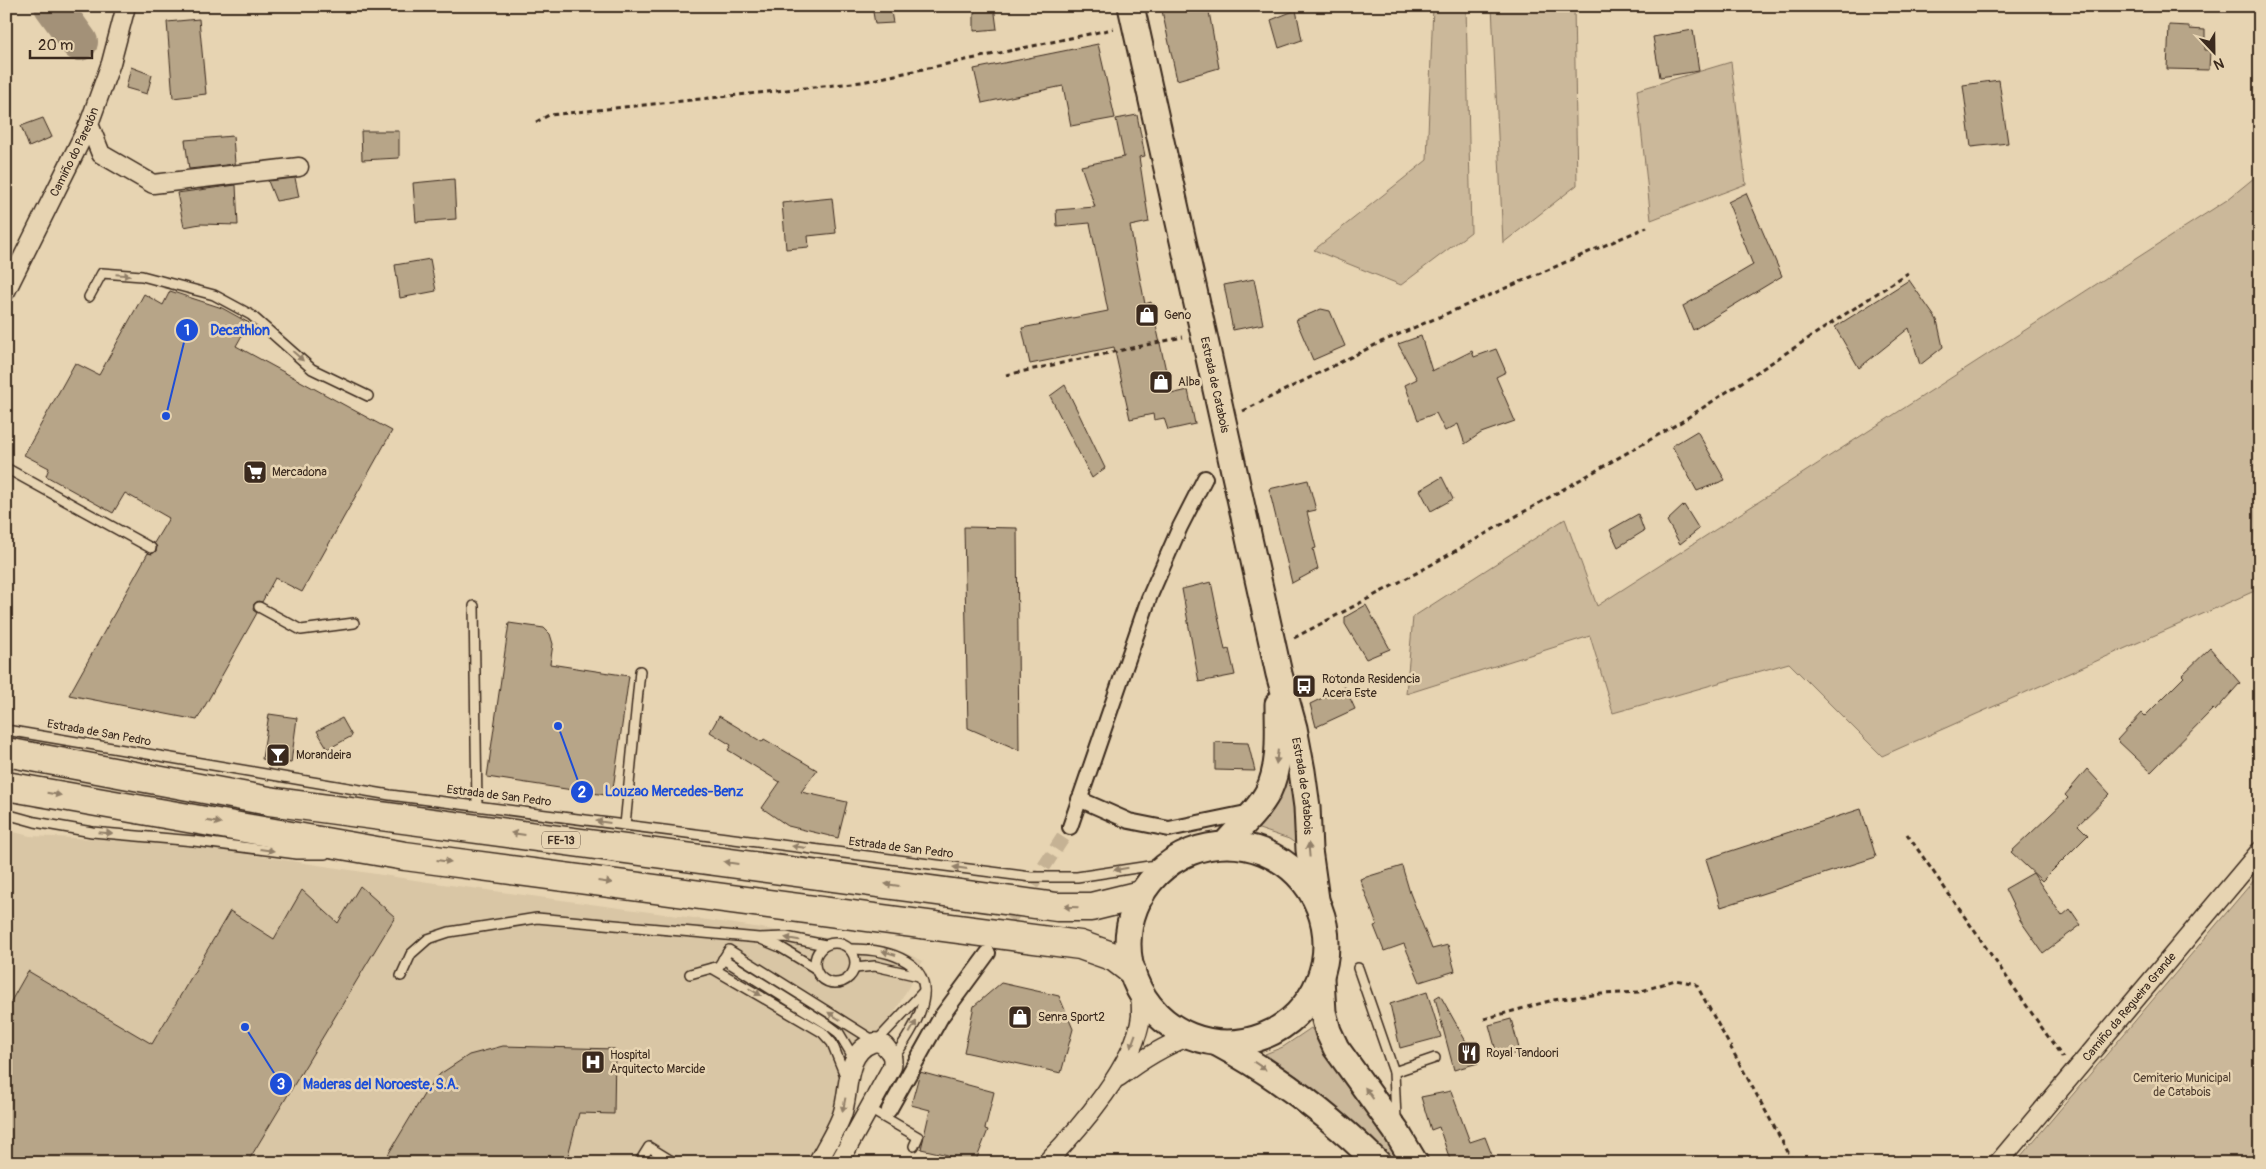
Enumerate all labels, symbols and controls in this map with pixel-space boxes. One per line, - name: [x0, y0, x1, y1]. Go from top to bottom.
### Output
- scale bar: [30, 28, 92, 60]
- north arrow: [2188, 28, 2238, 78]
- text: 20 m: [38, 36, 73, 55]
- text: N: [2211, 54, 2226, 73]
- street label: Camiño do Paredón: [47, 105, 102, 199]
- one-way arrow: [116, 271, 132, 279]
- shop icon: Geno: [1134, 302, 1160, 328]
- place label: Geno: [1164, 308, 1192, 323]
- callout: Decathlon: [175, 316, 279, 345]
- text: 1: [184, 321, 190, 340]
- text: Decathlon: [210, 322, 270, 339]
- street label: Estrada de Catabois: [1197, 335, 1233, 435]
- one-way arrow: [291, 351, 304, 362]
- shop icon: Alba: [1148, 369, 1174, 395]
- place label: Alba: [1178, 375, 1201, 390]
- supermarket icon: Mercadona: [242, 459, 268, 485]
- place label: Mercadona: [272, 465, 327, 480]
- place label: Rotonda Residencia Acera Este: [1322, 672, 1420, 701]
- bus stop icon: Rotonda Residencia Acera Este: [1291, 673, 1317, 699]
- street label: Estrada de San Pedro: [46, 716, 153, 750]
- street label: Estrada de Catabois: [1288, 736, 1316, 836]
- bar icon: Morandeira: [265, 742, 291, 768]
- place label: Morandeira: [296, 748, 352, 763]
- one-way arrow: [1273, 750, 1281, 766]
- callout: Louzao Mercedes-Benz: [569, 777, 753, 806]
- street label: Estrada de San Pedro: [446, 782, 553, 810]
- text: 2: [578, 783, 586, 802]
- text: Louzao Mercedes-Benz: [605, 783, 744, 800]
- one-way arrow: [47, 791, 63, 799]
- one-way arrow: [594, 818, 610, 826]
- one-way arrow: [207, 819, 223, 827]
- one-way arrow: [98, 830, 114, 838]
- one-way arrow: [510, 830, 526, 838]
- road number: FE-13: [542, 832, 580, 848]
- street label: Estrada de San Pedro: [848, 834, 955, 862]
- one-way arrow: [1305, 842, 1313, 858]
- one-way arrow: [790, 843, 806, 851]
- one-way arrow: [259, 846, 275, 854]
- one-way arrow: [436, 857, 452, 865]
- one-way arrow: [723, 859, 739, 867]
- one-way arrow: [951, 864, 967, 872]
- one-way arrow: [1113, 866, 1129, 874]
- one-way arrow: [597, 878, 613, 886]
- one-way arrow: [884, 880, 900, 888]
- one-way arrow: [1062, 903, 1078, 911]
- one-way arrow: [784, 934, 800, 942]
- one-way arrow: [881, 949, 897, 957]
- street label: Camiño da Regueira Grande: [2079, 949, 2179, 1064]
- one-way arrow: [747, 988, 762, 996]
- shop icon: Senra Sport2: [1007, 1004, 1033, 1030]
- place label: Senra Sport2: [1038, 1010, 1105, 1025]
- one-way arrow: [828, 1011, 841, 1021]
- one-way arrow: [909, 1020, 917, 1034]
- one-way arrow: [1129, 1033, 1136, 1048]
- restaurant icon: Royal Tandoori: [1456, 1040, 1482, 1066]
- place label: Royal Tandoori: [1486, 1046, 1558, 1061]
- place label: Hospital Arquitecto Marcide: [610, 1048, 705, 1077]
- hospital icon: Hospital Arquitecto Marcide: [580, 1049, 606, 1075]
- one-way arrow: [1253, 1061, 1267, 1071]
- callout: Maderas del Noroeste, S.A.: [268, 1069, 469, 1098]
- park label: Cemiterio Municipal de Catabois: [2133, 1071, 2231, 1100]
- text: 3: [277, 1075, 285, 1094]
- text: Maderas del Noroeste, S.A.: [303, 1076, 459, 1093]
- one-way arrow: [1364, 1086, 1374, 1100]
- one-way arrow: [840, 1097, 848, 1113]

